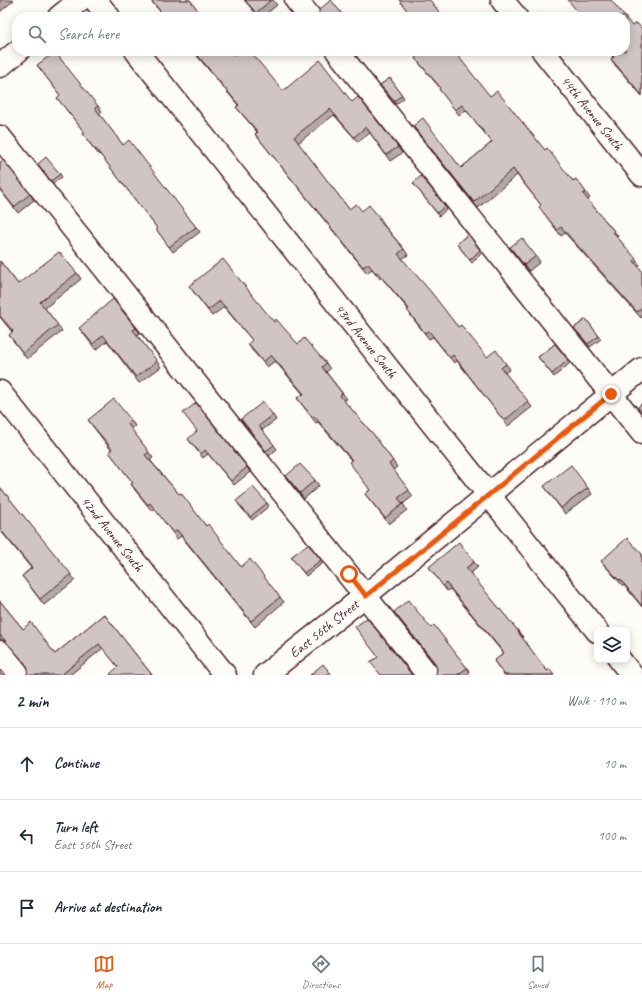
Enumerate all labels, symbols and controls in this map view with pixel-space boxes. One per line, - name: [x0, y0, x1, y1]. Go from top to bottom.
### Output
- search box: [12, 12, 630, 56]
- icon: search: [26, 23, 48, 45]
- text: Search here: [58, 25, 119, 44]
- street label: 44th Avenue South: [557, 72, 627, 154]
- street label: 43rd Avenue South: [331, 300, 401, 382]
- route end: [602, 385, 620, 403]
- street label: 42nd Avenue South: [77, 493, 148, 576]
- route start: [340, 565, 358, 583]
- street label: East 56th Street: [286, 595, 363, 661]
- map controls: [594, 627, 630, 663]
- button: layers: [594, 627, 630, 663]
- text: 2 min: [16, 691, 49, 712]
- text: Walk · 110 m: [567, 693, 626, 709]
- icon: ahead: [16, 753, 38, 775]
- text: Continue: [54, 754, 99, 773]
- text: 10 m: [604, 756, 626, 772]
- text: Turn left: [54, 818, 97, 837]
- icon: left: [16, 825, 38, 847]
- text: 100 m: [598, 828, 626, 844]
- text: East 56th Street: [54, 837, 132, 853]
- icon: arrive: [16, 897, 38, 919]
- text: Arrive at destination: [54, 898, 161, 917]
- tab: Map: [93, 953, 115, 991]
- tab: Directions: [302, 953, 340, 991]
- tab: Saved: [527, 953, 549, 991]

